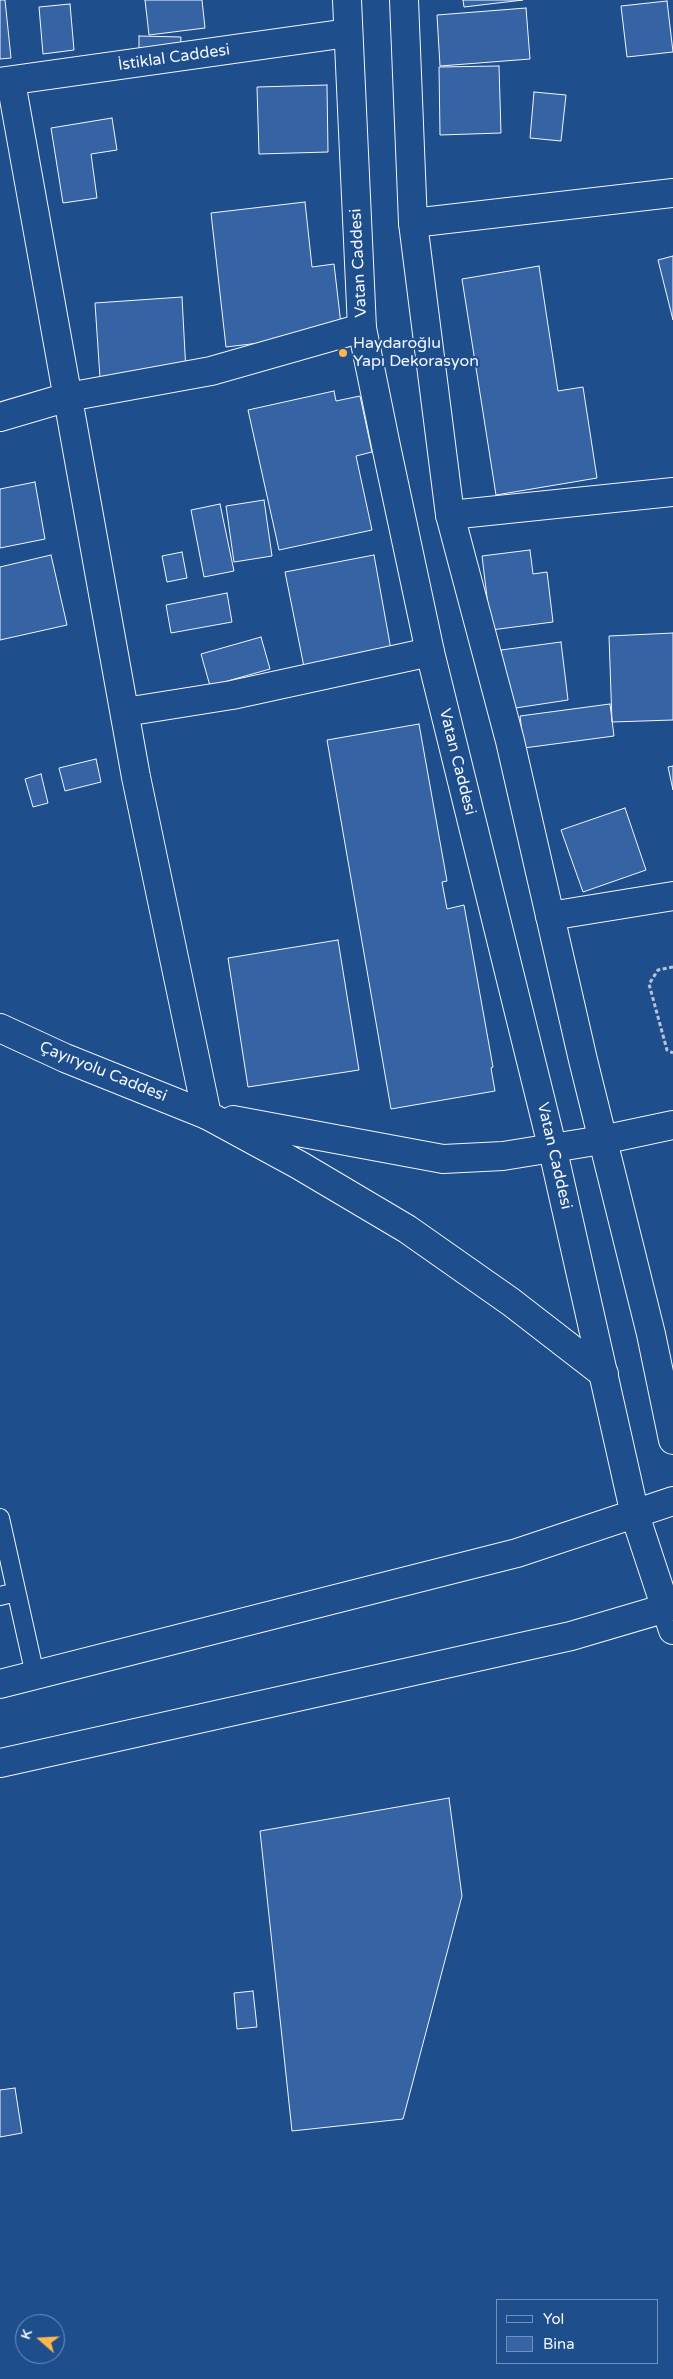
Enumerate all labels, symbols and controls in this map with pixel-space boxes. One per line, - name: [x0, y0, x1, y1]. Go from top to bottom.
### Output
- street label: İstiklal Caddesi: [117, 41, 231, 75]
- street label: Vatan Caddesi: [347, 208, 371, 318]
- place label: Haydaroğlu Yapı Dekorasyon: [353, 334, 479, 372]
- marker: Haydaroğlu Yapı Dekorasyon: [337, 347, 349, 359]
- street label: Vatan Caddesi: [434, 707, 480, 817]
- street label: Çayıryolu Caddesi: [36, 1038, 170, 1106]
- street label: Vatan Caddesi: [532, 1101, 576, 1211]
- legend: [496, 2299, 658, 2364]
- text: Yol: [543, 2310, 564, 2328]
- north arrow: [15, 2314, 65, 2364]
- text: K: [17, 2327, 36, 2341]
- text: Bina: [543, 2335, 575, 2353]

